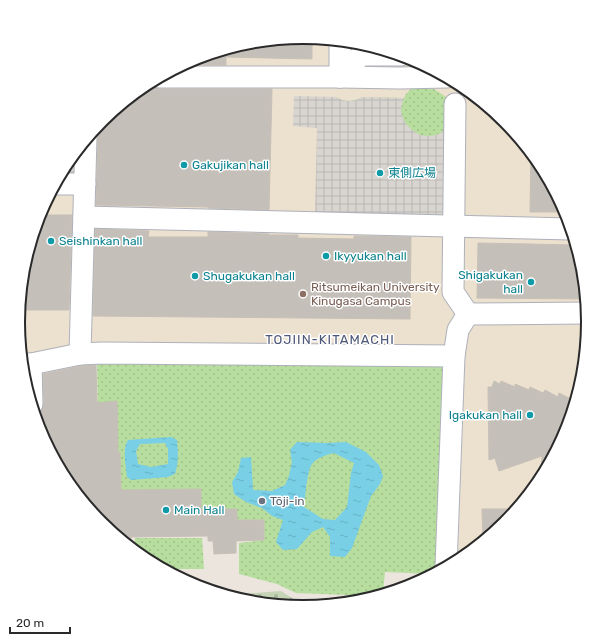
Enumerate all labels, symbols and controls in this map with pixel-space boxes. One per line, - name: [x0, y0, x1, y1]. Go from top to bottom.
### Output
- place label: Gakujikan hall: [192, 158, 269, 172]
- marker: Gakujikan hall: [179, 160, 189, 170]
- place label: 東側広場: [388, 166, 436, 180]
- marker: 東側広場: [375, 168, 385, 178]
- place label: Seishinkan hall: [59, 234, 142, 248]
- marker: Seishinkan hall: [46, 236, 56, 246]
- place label: Ikyyukan hall: [334, 249, 407, 263]
- marker: Ikyyukan hall: [321, 251, 331, 261]
- place label: Shigakukan hall: [458, 268, 523, 296]
- place label: Shugakukan hall: [203, 269, 295, 283]
- marker: Shugakukan hall: [190, 271, 200, 281]
- marker: Shigakukan hall: [526, 277, 536, 287]
- place label: Ritsumeikan University Kinugasa Campus: [311, 280, 440, 308]
- marker: Ritsumeikan University Kinugasa Campus: [298, 289, 308, 299]
- district label: TOJIIN-KITAMACHI: [265, 332, 395, 347]
- place label: Igakukan hall: [449, 408, 522, 422]
- marker: Igakukan hall: [525, 410, 535, 420]
- place label: Tōji-in: [270, 494, 305, 508]
- marker: Tōji-in: [257, 496, 267, 506]
- place label: Main Hall: [174, 503, 224, 517]
- marker: Main Hall: [161, 505, 171, 515]
- scale bar: [10, 609, 70, 635]
- text: 20 m: [16, 616, 44, 630]

